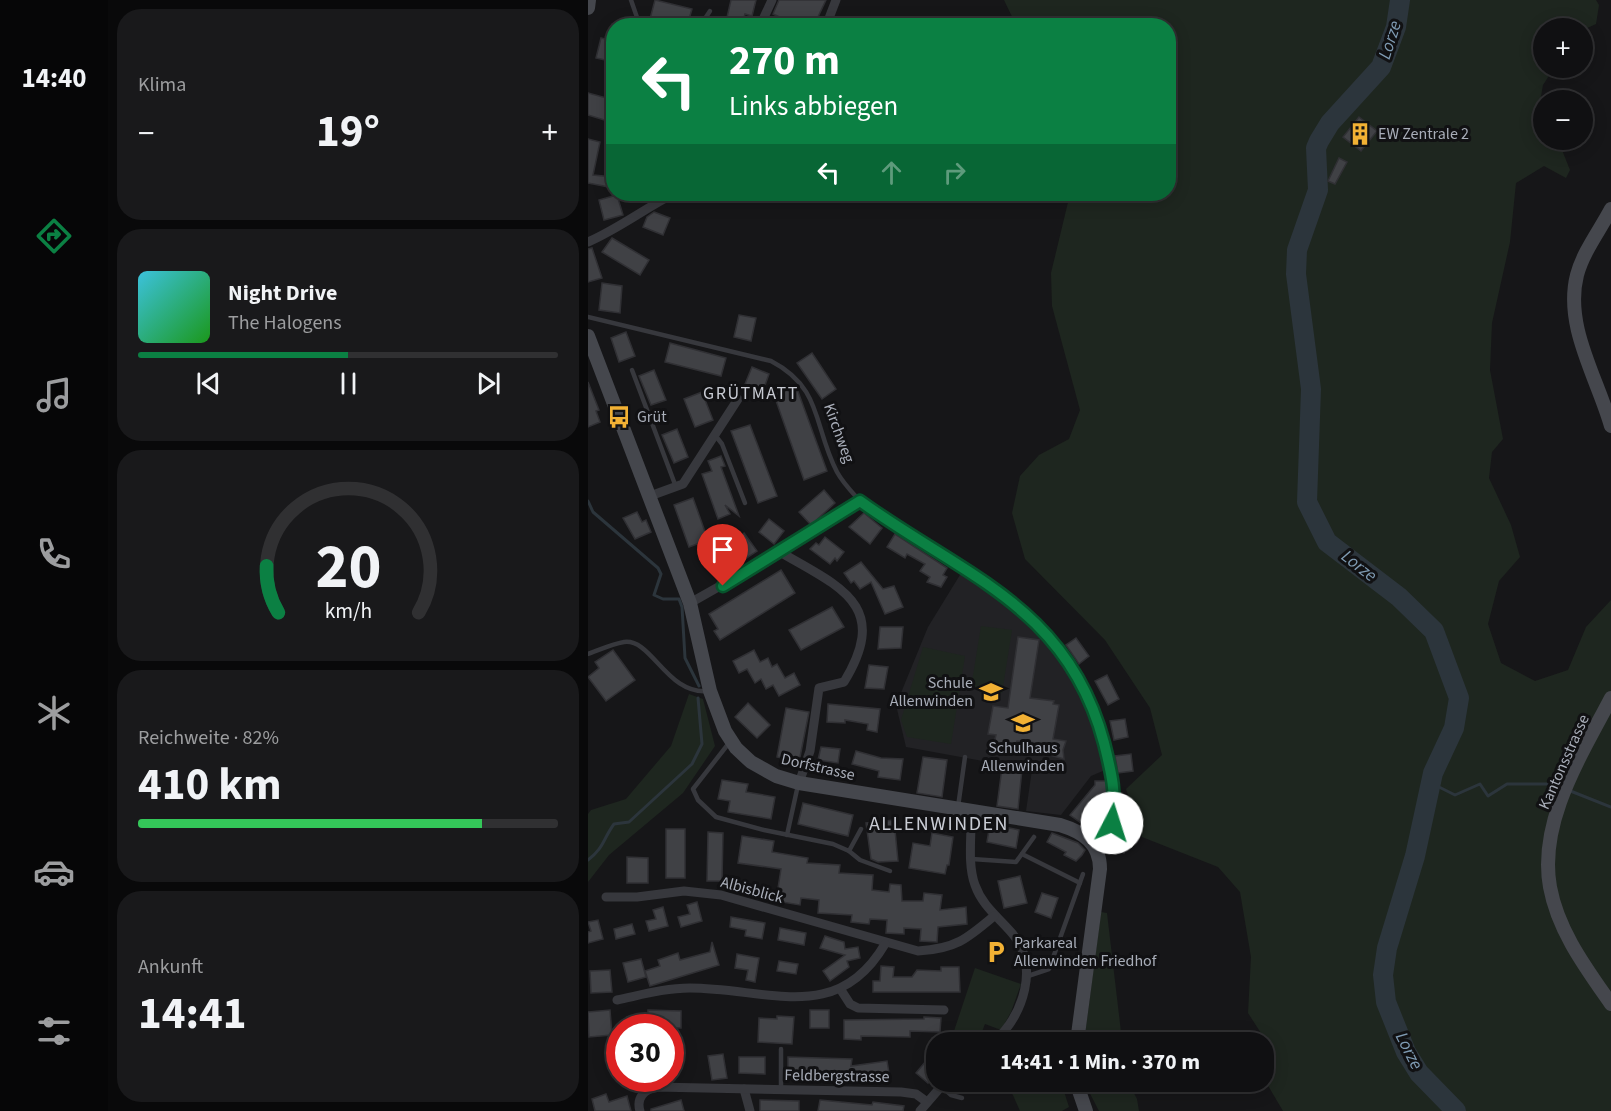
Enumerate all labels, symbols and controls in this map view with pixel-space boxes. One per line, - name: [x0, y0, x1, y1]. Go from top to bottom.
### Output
- water label: Lorze: [1372, 17, 1408, 62]
- map controls: [1533, 18, 1593, 150]
- button: +: [1533, 18, 1593, 78]
- text: 270 m: [729, 31, 840, 91]
- icon: left: [630, 42, 708, 120]
- text: 14:40: [21, 59, 87, 98]
- text: Klima: [138, 71, 186, 99]
- text: Links abbiegen: [729, 87, 898, 126]
- button: −: [1533, 90, 1593, 150]
- text: 19°: [316, 100, 380, 164]
- text: −: [138, 110, 154, 157]
- text: +: [542, 110, 558, 157]
- building icon: EW Zentrale 2: [1347, 121, 1373, 147]
- place label: EW Zentrale 2: [1378, 123, 1469, 145]
- icon: left: [812, 156, 845, 189]
- icon: ahead: [875, 156, 908, 189]
- icon: right: [938, 156, 971, 189]
- icon: directions: [33, 215, 75, 257]
- text: Night Drive: [228, 277, 337, 309]
- text: The Halogens: [228, 309, 342, 337]
- icon: previous: [192, 367, 225, 400]
- icon: pause: [332, 367, 365, 400]
- icon: next: [472, 367, 505, 400]
- icon: music: [33, 374, 75, 416]
- district label: GRÜTMATT: [703, 381, 799, 406]
- street label: Kirchweg: [818, 400, 860, 466]
- bus stop icon: Grüt: [606, 404, 632, 430]
- place label: Grüt: [637, 406, 667, 428]
- text: 20: [315, 523, 381, 612]
- pin: [697, 524, 748, 586]
- icon: phone: [33, 533, 75, 575]
- icon: arrive: [706, 533, 739, 566]
- water label: Lorze: [1336, 544, 1382, 588]
- text: km/h: [324, 596, 372, 627]
- place label: Schule Allenwinden: [890, 672, 973, 712]
- school or university icon: Schule Allenwinden: [978, 679, 1004, 705]
- icon: climate: [33, 692, 75, 734]
- school or university icon: Schulhaus Allenwinden: [1010, 710, 1036, 736]
- street label: Kantonsstrasse: [1533, 711, 1595, 813]
- text: Reichweite · 82%: [138, 724, 279, 752]
- place label: Schulhaus Allenwinden: [981, 737, 1065, 777]
- street label: Dorfstrasse: [779, 748, 857, 786]
- text: 410 km: [138, 753, 282, 817]
- position arrow: [1080, 791, 1144, 855]
- district label: ALLENWINDEN: [869, 810, 1009, 838]
- icon: car: [33, 851, 75, 893]
- street label: Albisblick: [718, 871, 786, 909]
- place label: Parkareal Allenwinden Friedhof: [1014, 932, 1158, 972]
- parking icon: Parkareal Allenwinden Friedhof: [983, 939, 1009, 965]
- text: Ankunft: [138, 953, 203, 981]
- text: 14:41: [138, 982, 247, 1046]
- icon: filters: [33, 1010, 75, 1052]
- speed limit sign: 30: [606, 1014, 684, 1092]
- water label: Lorze: [1389, 1028, 1429, 1074]
- text: 14:41 · 1 Min. · 370 m: [1000, 1046, 1200, 1078]
- street label: Feldbergstrasse: [784, 1064, 890, 1088]

